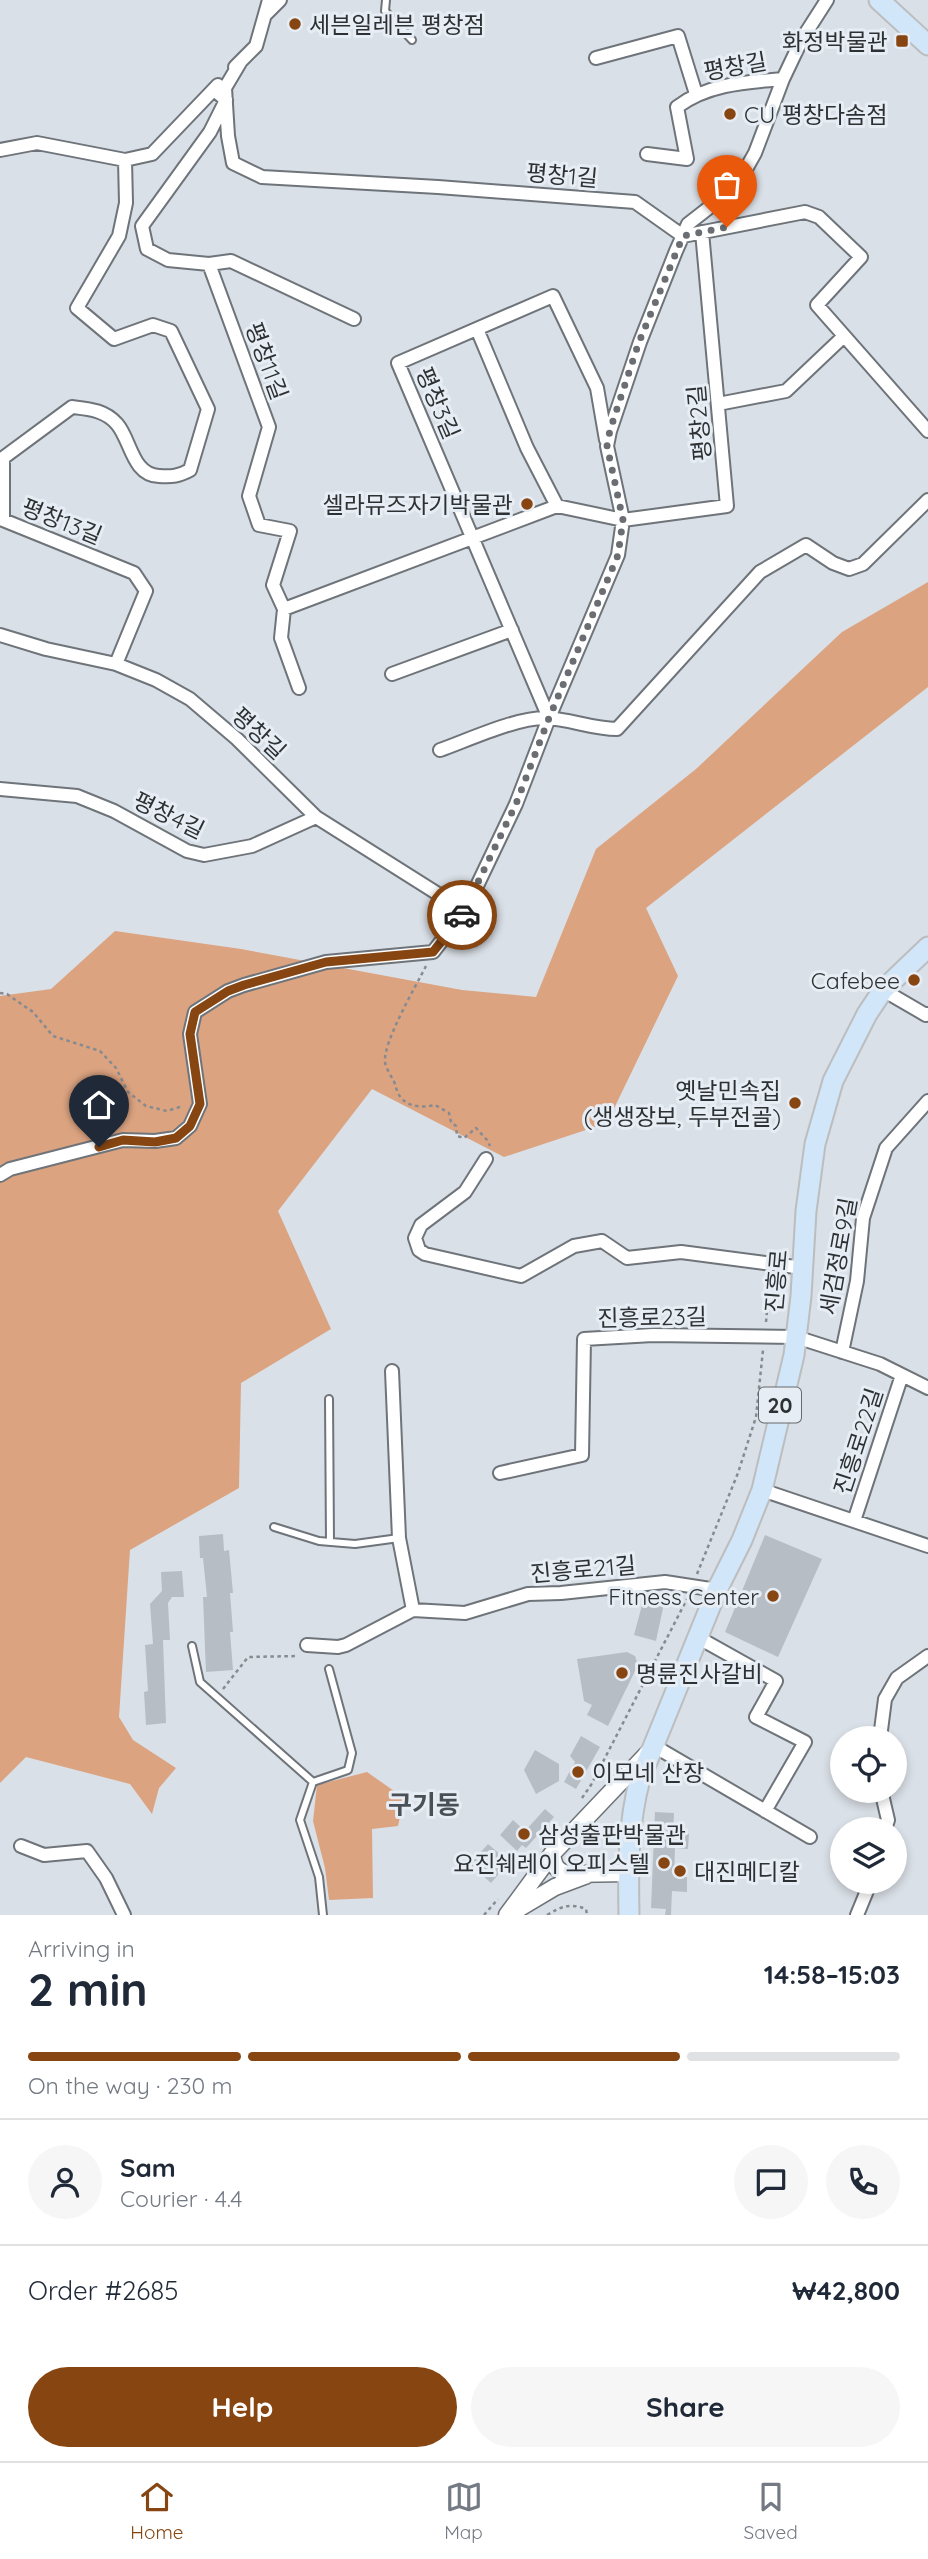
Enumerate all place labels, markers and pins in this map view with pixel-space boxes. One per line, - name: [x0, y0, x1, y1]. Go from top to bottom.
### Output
- place label: 세븐일레븐 평창점: [309, 10, 485, 39]
- marker: 세븐일레븐 평창점: [287, 16, 303, 32]
- place label: 화정박물관: [782, 27, 888, 56]
- marker: 화정박물관: [894, 33, 910, 49]
- place label: CU 평창다솜점: [744, 100, 888, 129]
- marker: CU 평창다솜점: [722, 106, 738, 122]
- pin: [697, 155, 757, 227]
- place label: 셀라뮤즈자기박물관: [323, 490, 513, 519]
- marker: 셀라뮤즈자기박물관: [519, 496, 535, 512]
- place label: Cafebee: [811, 966, 900, 995]
- marker: Cafebee: [906, 972, 922, 988]
- pin: [69, 1075, 129, 1147]
- place label: 옛날민속집 (생생장보, 두부전골): [584, 1076, 781, 1131]
- marker: 옛날민속집 (생생장보, 두부전골): [787, 1095, 803, 1111]
- place label: Fitness Center: [608, 1582, 759, 1611]
- marker: Fitness Center: [765, 1588, 781, 1604]
- place label: 명륜진사갈비: [636, 1659, 763, 1688]
- marker: 명륜진사갈비: [614, 1665, 630, 1681]
- place label: 이모네 산장: [592, 1758, 704, 1787]
- marker: 이모네 산장: [570, 1764, 586, 1780]
- place label: 삼성출판박물관: [538, 1820, 686, 1849]
- marker: 삼성출판박물관: [516, 1826, 532, 1842]
- place label: 요진쉐레이 오피스텔: [453, 1849, 650, 1878]
- marker: 요진쉐레이 오피스텔: [656, 1855, 672, 1871]
- place label: 대진메디칼: [694, 1857, 800, 1886]
- marker: 대진메디칼: [672, 1863, 688, 1879]

